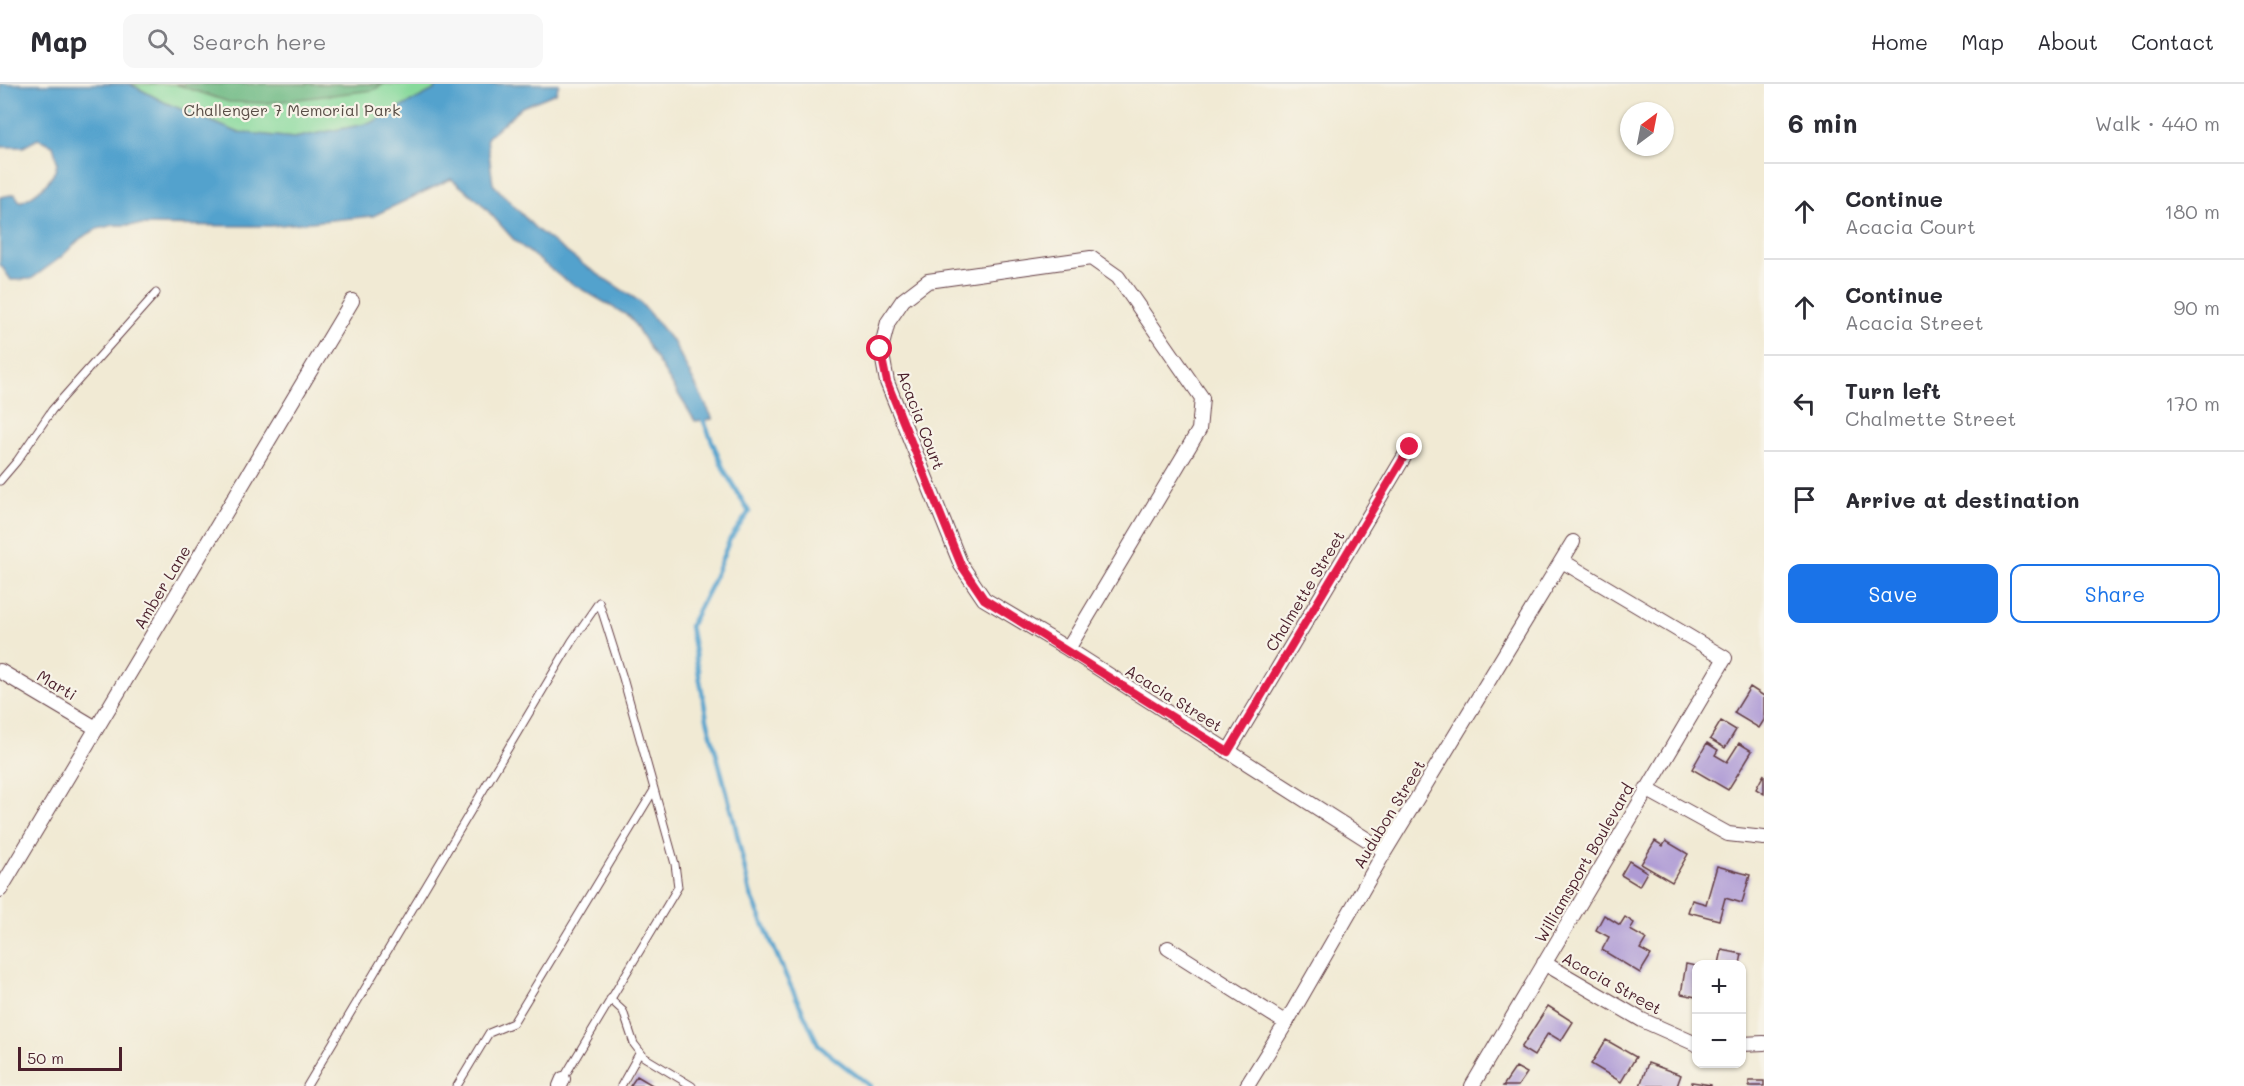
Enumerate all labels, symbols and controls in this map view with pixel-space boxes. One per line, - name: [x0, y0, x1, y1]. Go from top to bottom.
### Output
- search box: [123, 14, 543, 68]
- text: Map: [30, 23, 87, 59]
- icon: search: [144, 25, 177, 58]
- text: Search here: [192, 27, 326, 56]
- text: Home: [1871, 28, 1928, 55]
- text: Map: [1961, 28, 2004, 55]
- text: About: [2037, 28, 2098, 55]
- text: Contact: [2131, 28, 2214, 55]
- park label: Challenger 7 Memorial Park: [184, 99, 400, 120]
- north arrow: [1620, 102, 1674, 156]
- text: 6 min: [1788, 106, 1857, 140]
- text: Walk · 440 m: [2095, 110, 2220, 136]
- text: Continue: [1845, 184, 1943, 213]
- icon: ahead: [1788, 195, 1821, 228]
- text: 180 m: [2164, 198, 2220, 224]
- text: Acacia Court: [1845, 213, 1976, 239]
- text: Continue: [1845, 280, 1943, 309]
- icon: ahead: [1788, 291, 1821, 324]
- text: 90 m: [2174, 294, 2220, 320]
- text: Acacia Street: [1845, 309, 1983, 335]
- route start: [866, 335, 892, 361]
- street label: Acacia Court: [893, 367, 950, 472]
- text: Turn left: [1845, 376, 1941, 405]
- icon: left: [1788, 387, 1821, 420]
- text: 170 m: [2165, 390, 2220, 416]
- text: Chalmette Street: [1845, 405, 2016, 431]
- route end: [1396, 433, 1422, 459]
- icon: arrive: [1788, 483, 1821, 516]
- text: Arrive at destination: [1845, 485, 2080, 514]
- street label: Chalmette Street: [1260, 527, 1349, 655]
- street label: Amber Lane: [128, 541, 195, 633]
- button: Save: [1788, 564, 1998, 623]
- button: Share: [2010, 564, 2220, 623]
- street label: Acacia Street: [1122, 659, 1227, 736]
- street label: Marti: [34, 665, 81, 705]
- street label: Audubon Street: [1348, 755, 1429, 872]
- street label: Williamsport Boulevard: [1529, 779, 1638, 946]
- street label: Acacia Street: [1559, 947, 1666, 1019]
- map controls: [1692, 960, 1746, 1068]
- button: +: [1692, 960, 1746, 1014]
- button: −: [1692, 1014, 1746, 1068]
- scale bar: [18, 1044, 122, 1072]
- text: 50 m: [27, 1047, 64, 1068]

